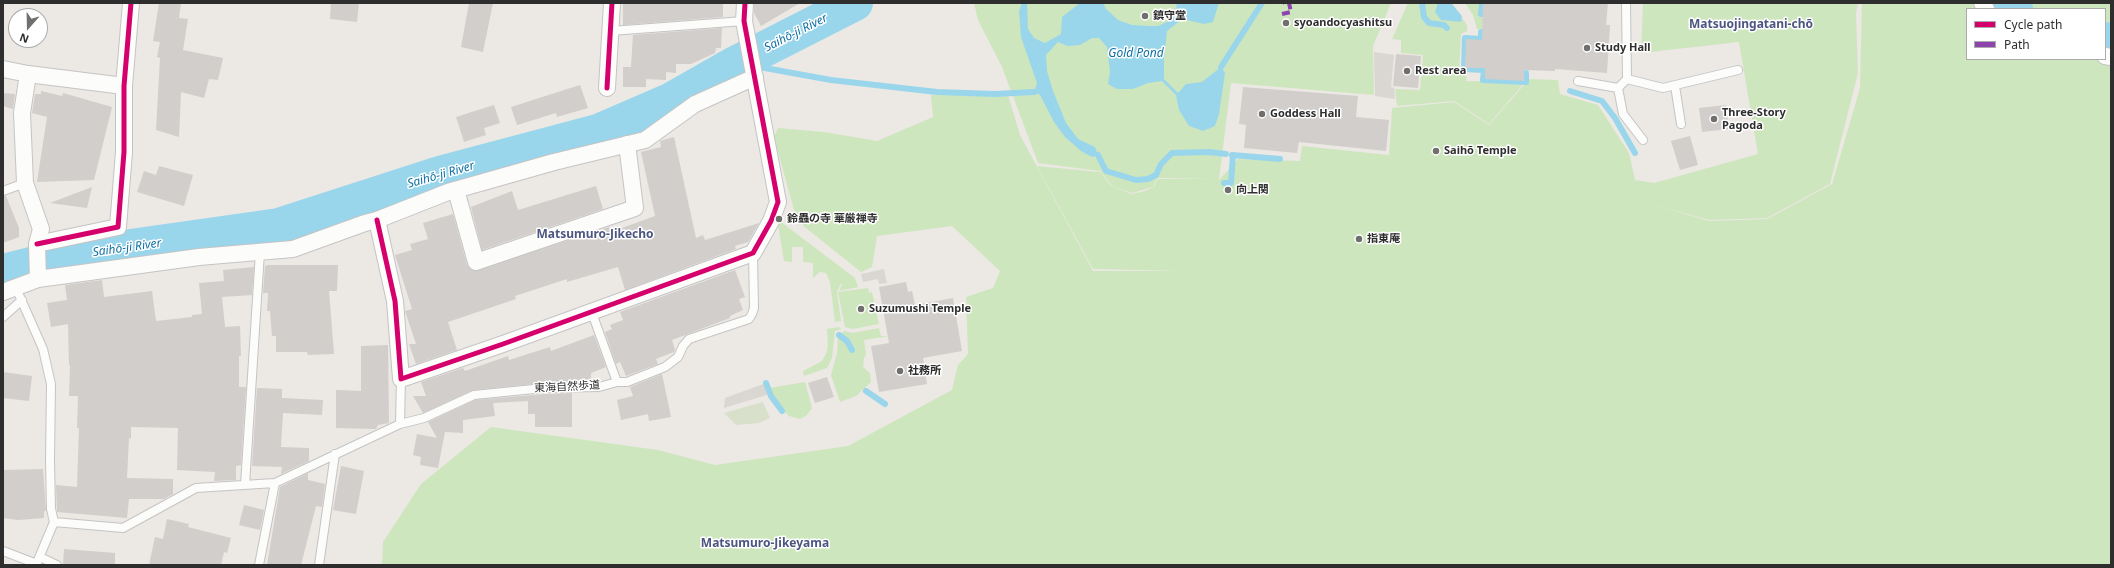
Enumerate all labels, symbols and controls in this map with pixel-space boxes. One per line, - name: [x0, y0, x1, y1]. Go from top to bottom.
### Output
- north arrow: [8, 8, 48, 48]
- legend: [1966, 8, 2106, 60]
- place label: 鎮守堂: [1153, 9, 1186, 23]
- water label: Saihō-ji River: [762, 11, 830, 55]
- marker: 鎮守堂: [1140, 11, 1150, 21]
- place label: syoandocyashitsu: [1294, 16, 1392, 30]
- text: Cycle path: [2004, 16, 2062, 33]
- marker: syoandocyashitsu: [1281, 18, 1291, 28]
- district label: Matsuojingatani-chō: [1689, 18, 1813, 32]
- text: N: [17, 30, 31, 47]
- text: Path: [2004, 36, 2030, 53]
- place label: Study Hall: [1595, 41, 1651, 55]
- marker: Study Hall: [1582, 43, 1592, 53]
- water label: Gold Pond: [1108, 47, 1164, 61]
- place label: Rest area: [1415, 64, 1466, 78]
- marker: Rest area: [1402, 66, 1412, 76]
- place label: Three-Story Pagoda: [1722, 106, 1786, 132]
- place label: Goddess Hall: [1270, 107, 1341, 121]
- marker: Goddess Hall: [1257, 109, 1267, 119]
- marker: Three-Story Pagoda: [1709, 114, 1719, 124]
- place label: Saihō Temple: [1444, 144, 1516, 158]
- marker: Saihō Temple: [1431, 146, 1441, 156]
- water label: Saihō-ji River: [406, 159, 476, 191]
- place label: 向上関: [1236, 183, 1269, 197]
- marker: 向上関: [1223, 185, 1233, 195]
- place label: 鈴蟲の寺 華厳禅寺: [787, 212, 878, 226]
- marker: 鈴蟲の寺 華厳禅寺: [774, 214, 784, 224]
- district label: Matsumuro-Jikecho: [536, 228, 654, 242]
- place label: 指東庵: [1367, 232, 1400, 246]
- marker: 指東庵: [1354, 234, 1364, 244]
- water label: Saihō-ji River: [92, 236, 162, 260]
- place label: Suzumushi Temple: [869, 302, 971, 316]
- marker: Suzumushi Temple: [856, 304, 866, 314]
- place label: 社務所: [908, 364, 941, 378]
- marker: 社務所: [895, 366, 905, 376]
- street label: 東海自然歩道: [534, 379, 600, 395]
- district label: Matsumuro-Jikeyama: [701, 537, 829, 551]

